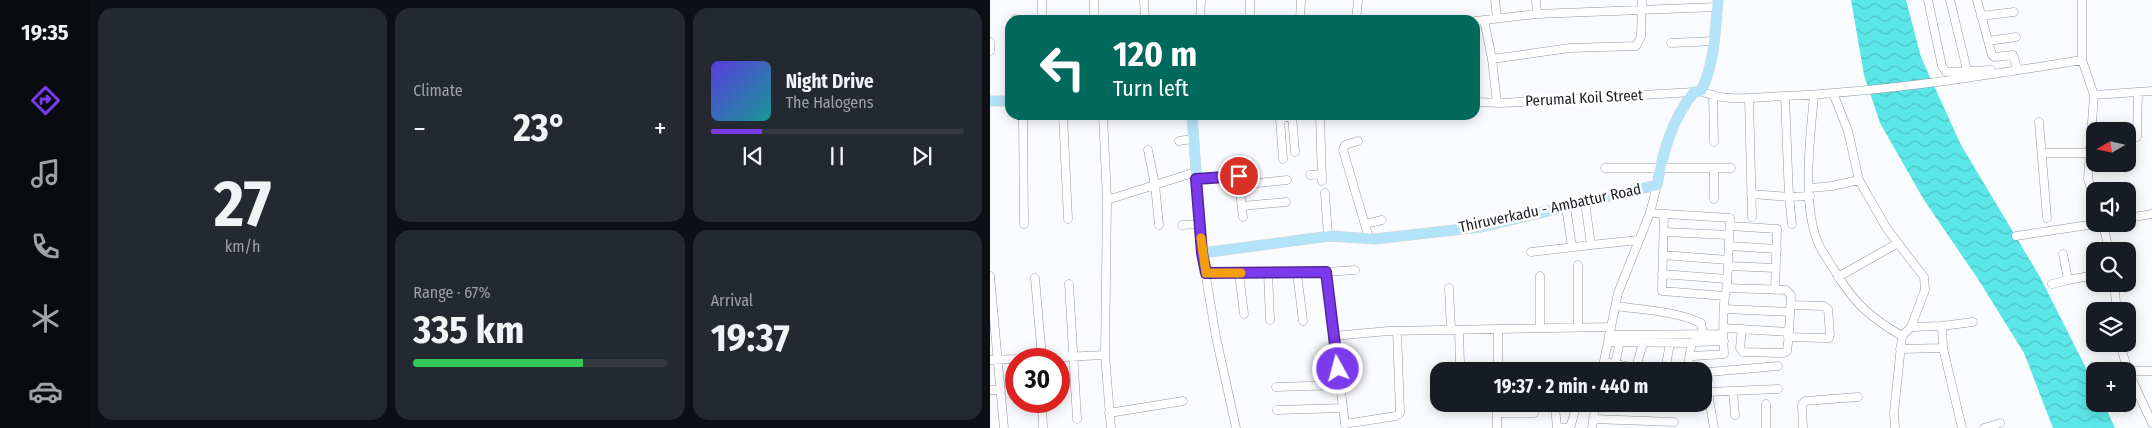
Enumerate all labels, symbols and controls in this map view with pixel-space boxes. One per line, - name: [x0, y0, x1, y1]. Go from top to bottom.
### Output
- text: 19:35: [21, 19, 69, 46]
- text: 120 m: [1113, 33, 1197, 75]
- icon: left: [1030, 35, 1095, 100]
- text: Night Drive: [786, 70, 874, 93]
- text: Turn left: [1113, 75, 1189, 102]
- text: Climate: [413, 81, 463, 100]
- icon: directions: [28, 83, 63, 118]
- street label: Perumal Koil Street: [1525, 86, 1643, 110]
- text: The Halogens: [786, 93, 874, 112]
- text: 23°: [513, 105, 567, 151]
- text: −: [413, 112, 426, 145]
- text: +: [654, 112, 667, 145]
- north arrow: [2086, 122, 2136, 172]
- map controls: [2086, 122, 2136, 412]
- icon: previous: [739, 142, 767, 170]
- icon: pause: [823, 142, 851, 170]
- icon: next: [908, 142, 936, 170]
- pin: [1218, 155, 1260, 197]
- icon: music: [28, 156, 63, 191]
- icon: arrive: [1225, 162, 1253, 190]
- text: 27: [214, 165, 271, 243]
- street label: Thiruverkadu - Ambattur Road: [1457, 180, 1643, 236]
- button: sound: [2086, 182, 2136, 232]
- icon: phone: [28, 229, 63, 264]
- text: km/h: [225, 237, 261, 256]
- button: search: [2086, 242, 2136, 292]
- text: Range · 67%: [413, 283, 490, 302]
- text: Arrival: [711, 291, 753, 310]
- icon: climate: [28, 301, 63, 336]
- button: layers: [2086, 302, 2136, 352]
- text: 335 km: [413, 307, 524, 353]
- text: 19:37: [711, 315, 790, 361]
- position arrow: [1311, 342, 1363, 394]
- speed limit sign: 30: [1005, 348, 1070, 413]
- button: +: [2086, 362, 2136, 412]
- icon: car: [28, 374, 63, 409]
- text: 19:37 · 2 min · 440 m: [1494, 375, 1648, 398]

